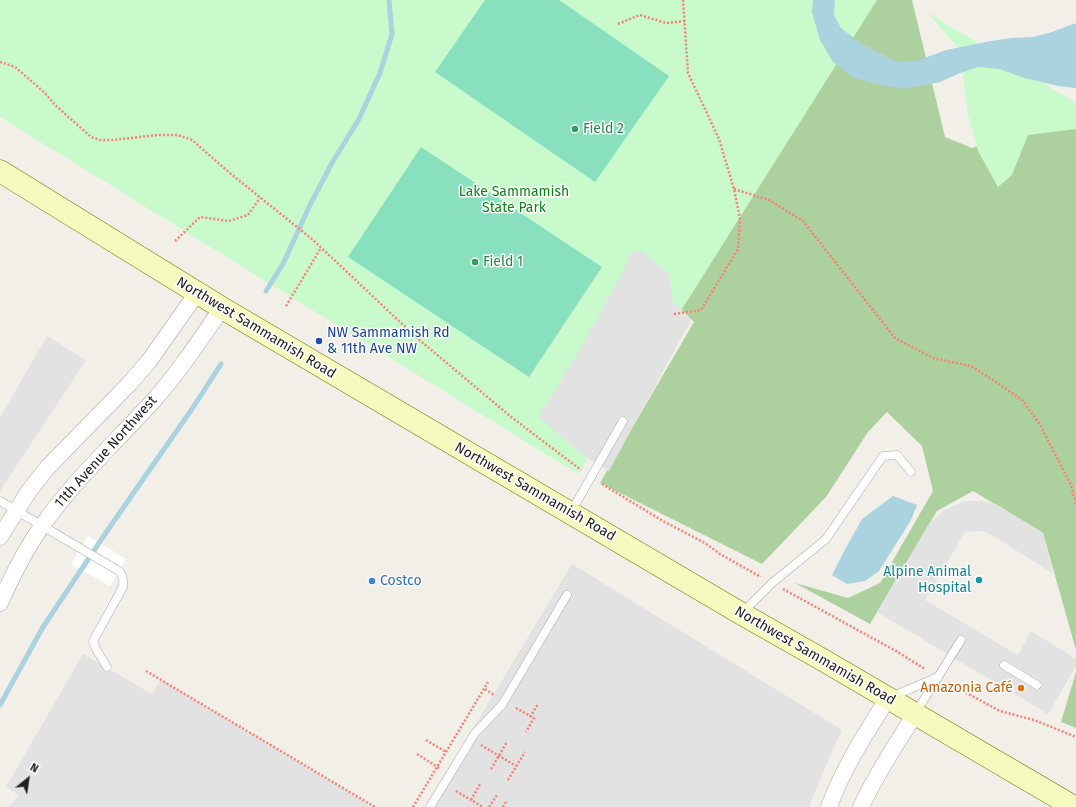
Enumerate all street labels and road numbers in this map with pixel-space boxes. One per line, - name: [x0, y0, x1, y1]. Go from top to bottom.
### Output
- street label: Northwest Sammamish Road: [173, 274, 339, 382]
- street label: 11th Avenue Northwest: [51, 393, 161, 511]
- street label: Northwest Sammamish Road: [452, 439, 618, 545]
- street label: Northwest Sammamish Road: [732, 603, 898, 709]

